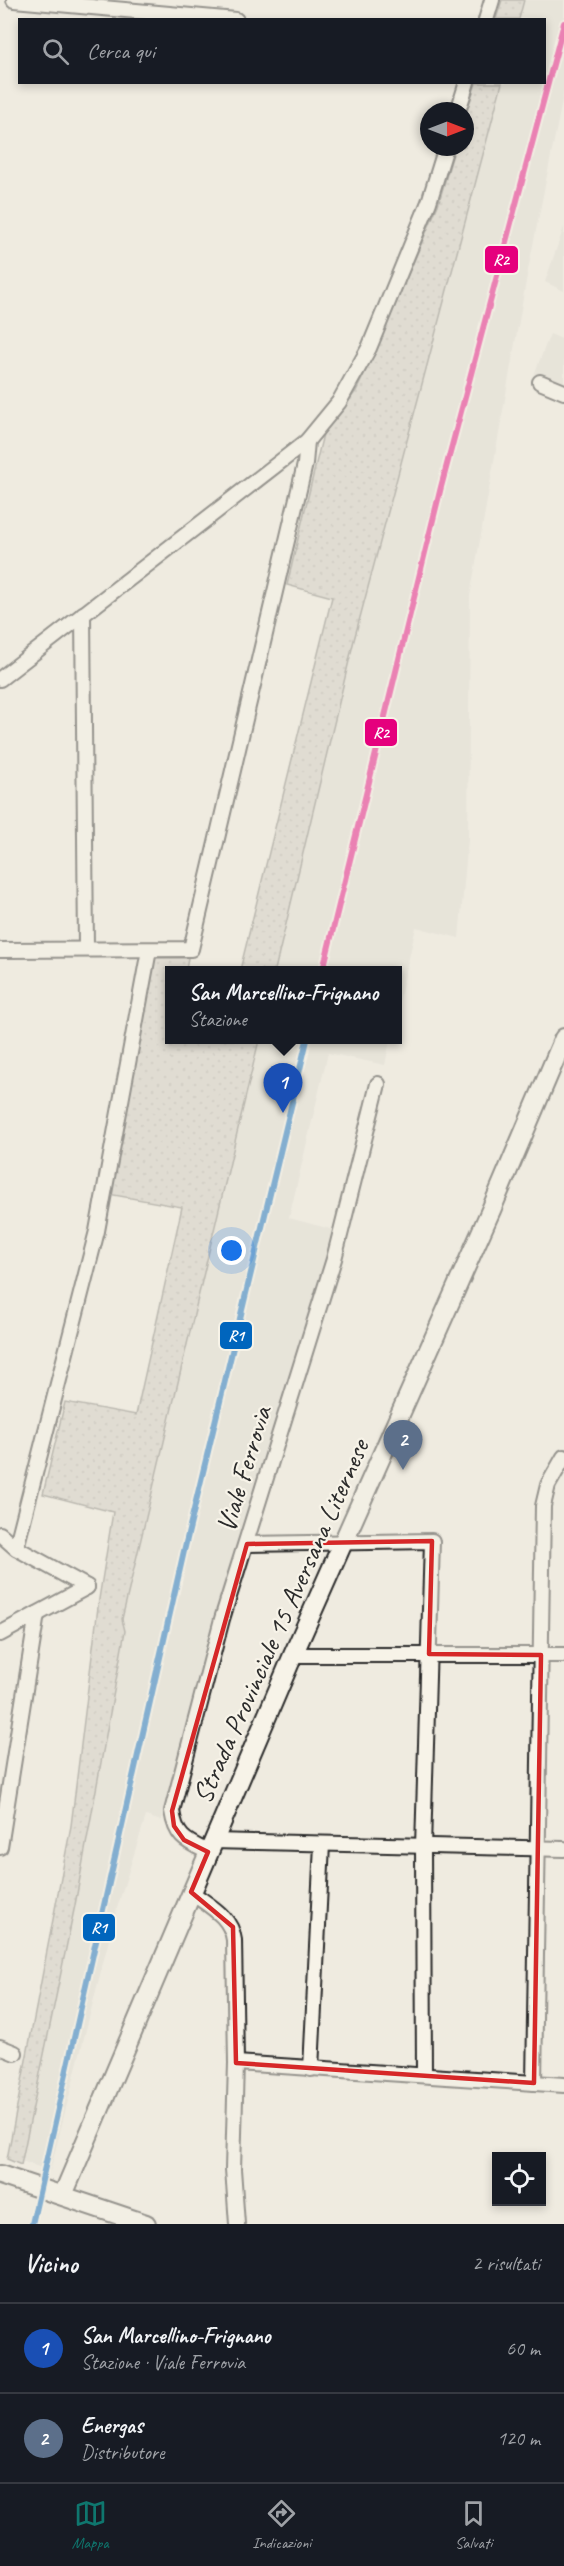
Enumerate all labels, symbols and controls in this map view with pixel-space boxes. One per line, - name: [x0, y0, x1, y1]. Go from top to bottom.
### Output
- search box: [18, 18, 546, 84]
- icon: search: [39, 35, 72, 68]
- text: Cerca qui: [87, 37, 155, 65]
- north arrow: [420, 102, 474, 156]
- line badge: R2: [484, 245, 519, 274]
- text: R2: [493, 250, 511, 270]
- line badge: R2: [364, 718, 398, 747]
- text: R2: [373, 723, 391, 743]
- popup: [165, 966, 402, 1044]
- text: San Marcellino-Frignano: [189, 979, 378, 1007]
- text: Stazione: [189, 1007, 247, 1032]
- pin: 1: [264, 1064, 302, 1113]
- your location: [217, 1236, 246, 1265]
- line badge: R1: [219, 1321, 253, 1350]
- text: R1: [228, 1326, 246, 1346]
- street label: Viale Ferrovia: [208, 1400, 280, 1536]
- pin: 2: [384, 1420, 422, 1470]
- street label: Strada Provinciale 15 Aversana Liternese: [184, 1432, 377, 1808]
- line badge: R1: [82, 1913, 116, 1942]
- text: R1: [91, 1918, 109, 1938]
- map controls: [492, 2152, 546, 2206]
- button: locate: [492, 2152, 546, 2206]
- text: Vicino: [24, 2247, 78, 2280]
- text: 2 risultati: [472, 2251, 540, 2276]
- text: San Marcellino-Frignano: [81, 2322, 271, 2350]
- text: 1: [39, 2336, 48, 2361]
- text: 60 m: [506, 2336, 540, 2361]
- text: Stazione · Viale Ferrovia: [81, 2350, 245, 2375]
- text: Energas: [81, 2412, 143, 2440]
- text: 2: [39, 2426, 48, 2451]
- text: 120 m: [497, 2426, 540, 2451]
- text: Distributore: [81, 2440, 164, 2465]
- tab: Mappa: [72, 2497, 109, 2553]
- tab: Indicazioni: [252, 2497, 311, 2553]
- tab: Salvati: [455, 2497, 492, 2553]

